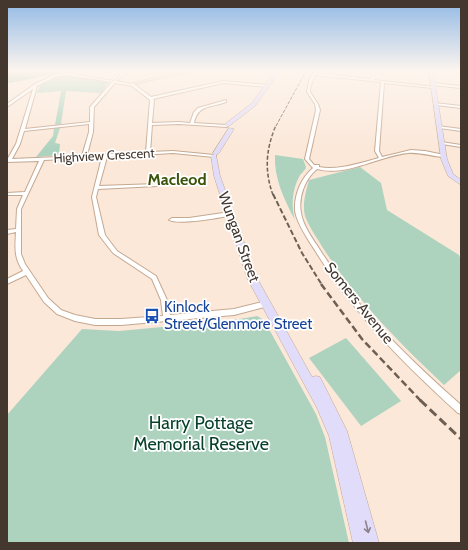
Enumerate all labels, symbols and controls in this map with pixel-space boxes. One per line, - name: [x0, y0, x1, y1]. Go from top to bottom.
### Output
- street label: Highview Crescent: [53, 144, 156, 166]
- district label: Macleod: [147, 170, 207, 189]
- street label: Wungan Street: [214, 189, 264, 285]
- street label: Somers Avenue: [321, 259, 398, 348]
- place label: Kinlock Street/Glenmore Street: [164, 298, 312, 333]
- bus stop icon: Kinlock Street/Glenmore Street: [143, 307, 161, 325]
- park label: Harry Pottage Memorial Reserve: [133, 412, 269, 455]
- one-way arrow: [364, 520, 371, 533]

